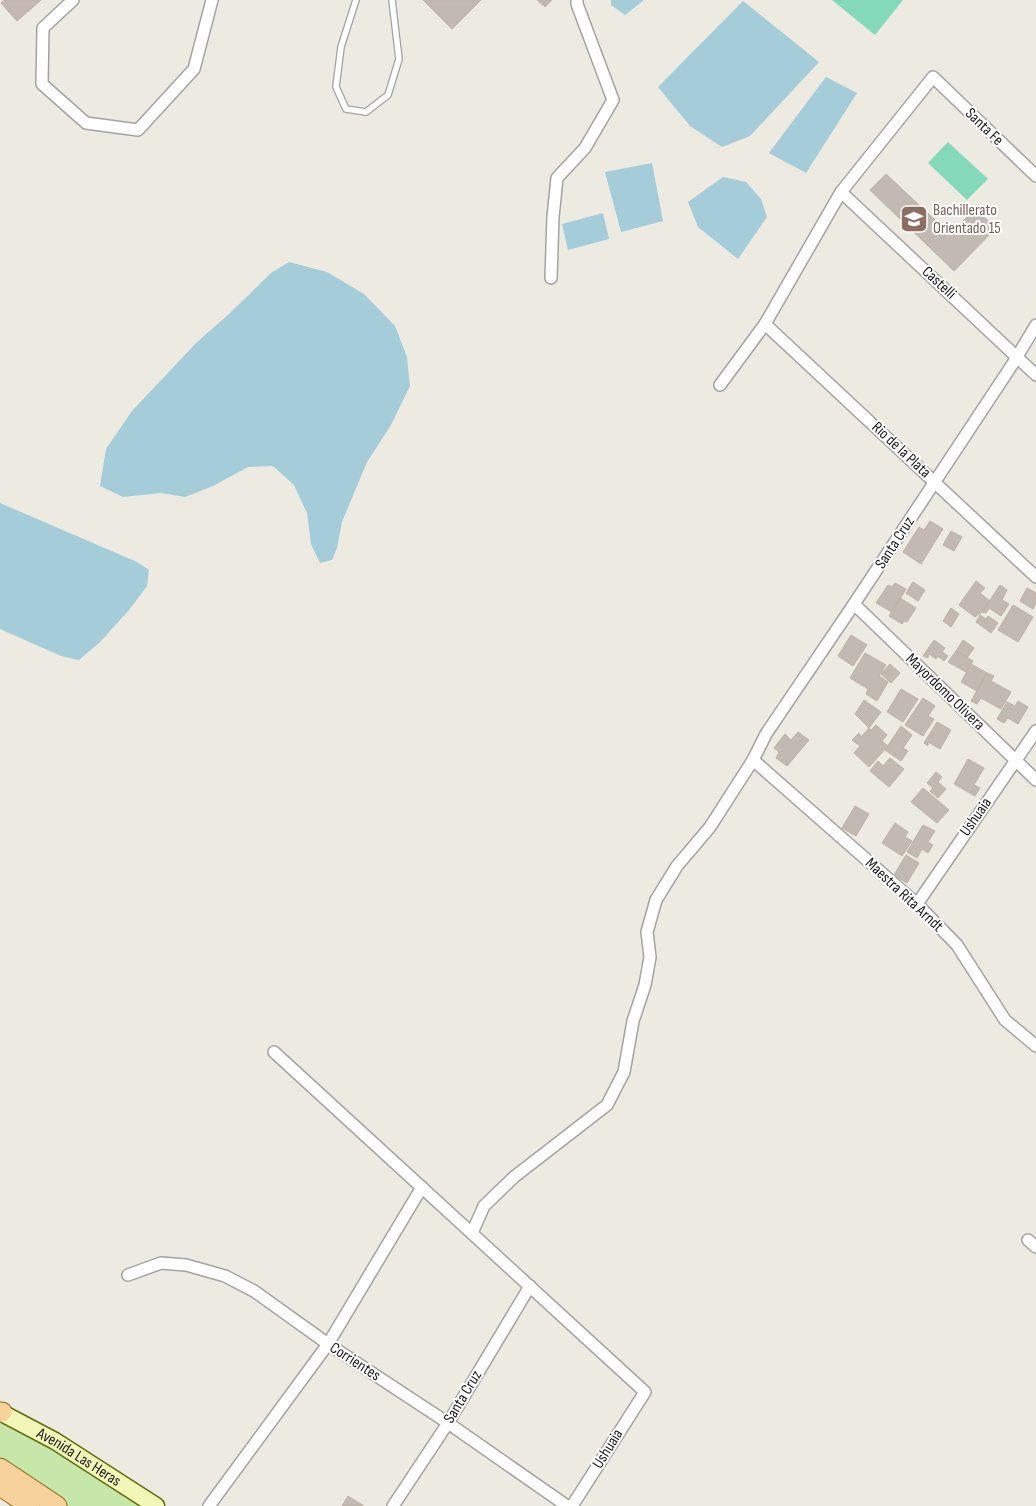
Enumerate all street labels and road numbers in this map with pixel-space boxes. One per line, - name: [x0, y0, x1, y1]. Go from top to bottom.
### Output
- street label: Santa Fe: [961, 104, 1007, 150]
- street label: Castelli: [918, 262, 960, 304]
- street label: Rio de la Plata: [868, 418, 934, 482]
- street label: Santa Cruz: [871, 513, 919, 573]
- street label: Mayordomo Olivera: [902, 650, 988, 734]
- street label: Ushuaia: [956, 794, 996, 840]
- street label: Maestra Rita Arndt: [861, 854, 947, 936]
- street label: Corrientes: [326, 1339, 384, 1386]
- street label: Santa Cruz: [440, 1367, 486, 1427]
- street label: Avenida Las Heras: [33, 1423, 125, 1491]
- street label: Ushuaia: [589, 1426, 627, 1472]

